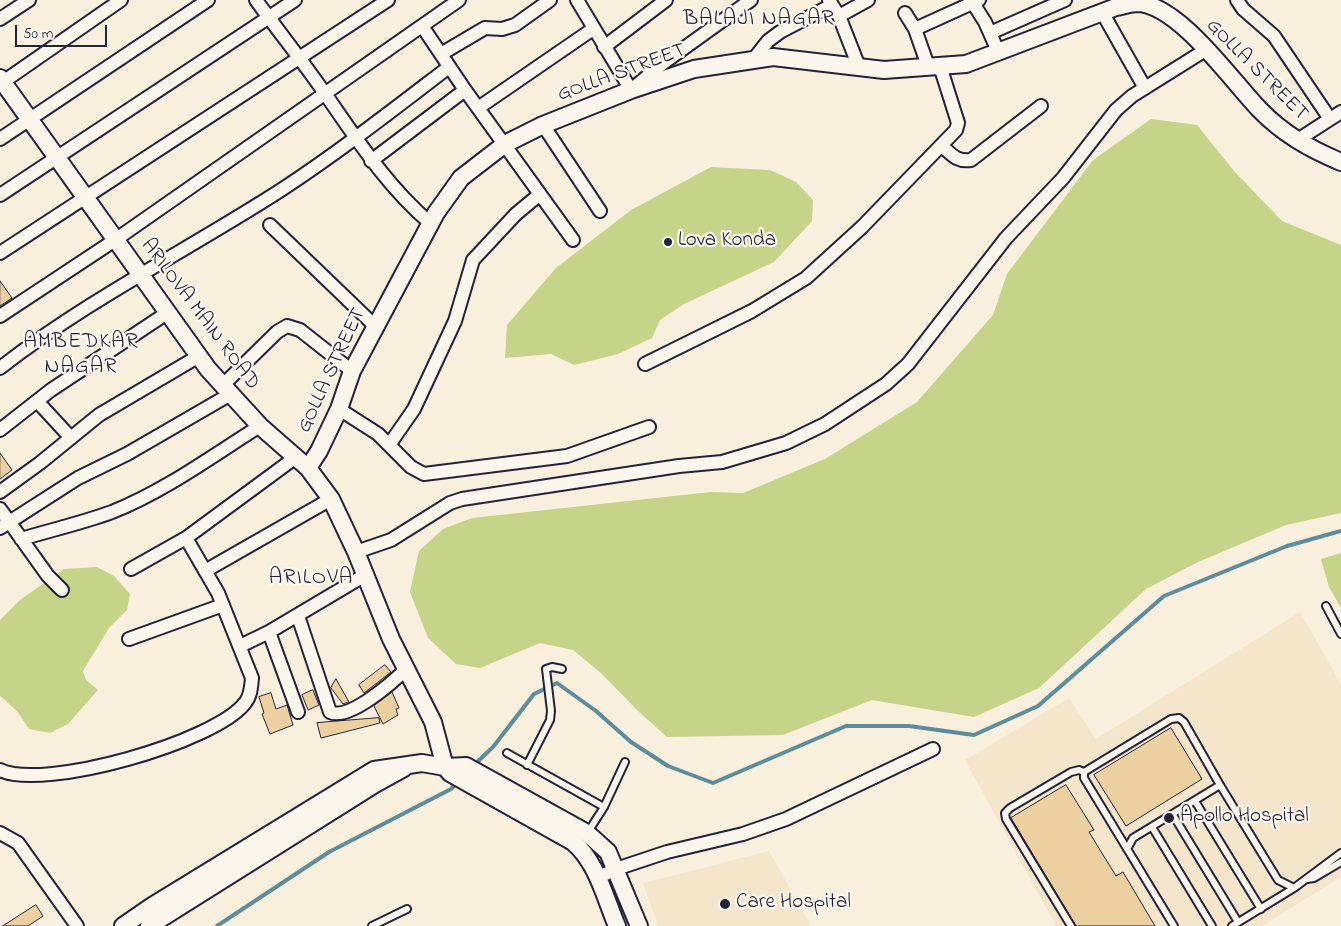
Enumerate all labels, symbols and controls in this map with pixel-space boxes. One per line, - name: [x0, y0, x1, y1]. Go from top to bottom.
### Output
- district label: BALAJI NAGAR: [682, 7, 836, 33]
- street label: GOLLA STREET: [1199, 14, 1313, 128]
- scale bar: [18, 15, 110, 47]
- text: 50 m: [23, 23, 53, 45]
- street label: GOLLA STREET: [554, 39, 690, 109]
- place label: Lova Konda: [678, 229, 776, 255]
- street label: ARILOVA MAIN ROAD: [134, 234, 264, 396]
- marker: Lova Konda: [662, 236, 674, 248]
- street label: GOLLA STREET: [293, 305, 373, 437]
- district label: AMBEDKAR NAGAR: [22, 330, 140, 382]
- district label: ARILOVA: [268, 566, 354, 592]
- place label: Apollo Hospital: [1180, 805, 1309, 831]
- marker: Apollo Hospital: [1162, 811, 1176, 825]
- place label: Care Hospital: [736, 891, 851, 917]
- marker: Care Hospital: [718, 897, 732, 911]

